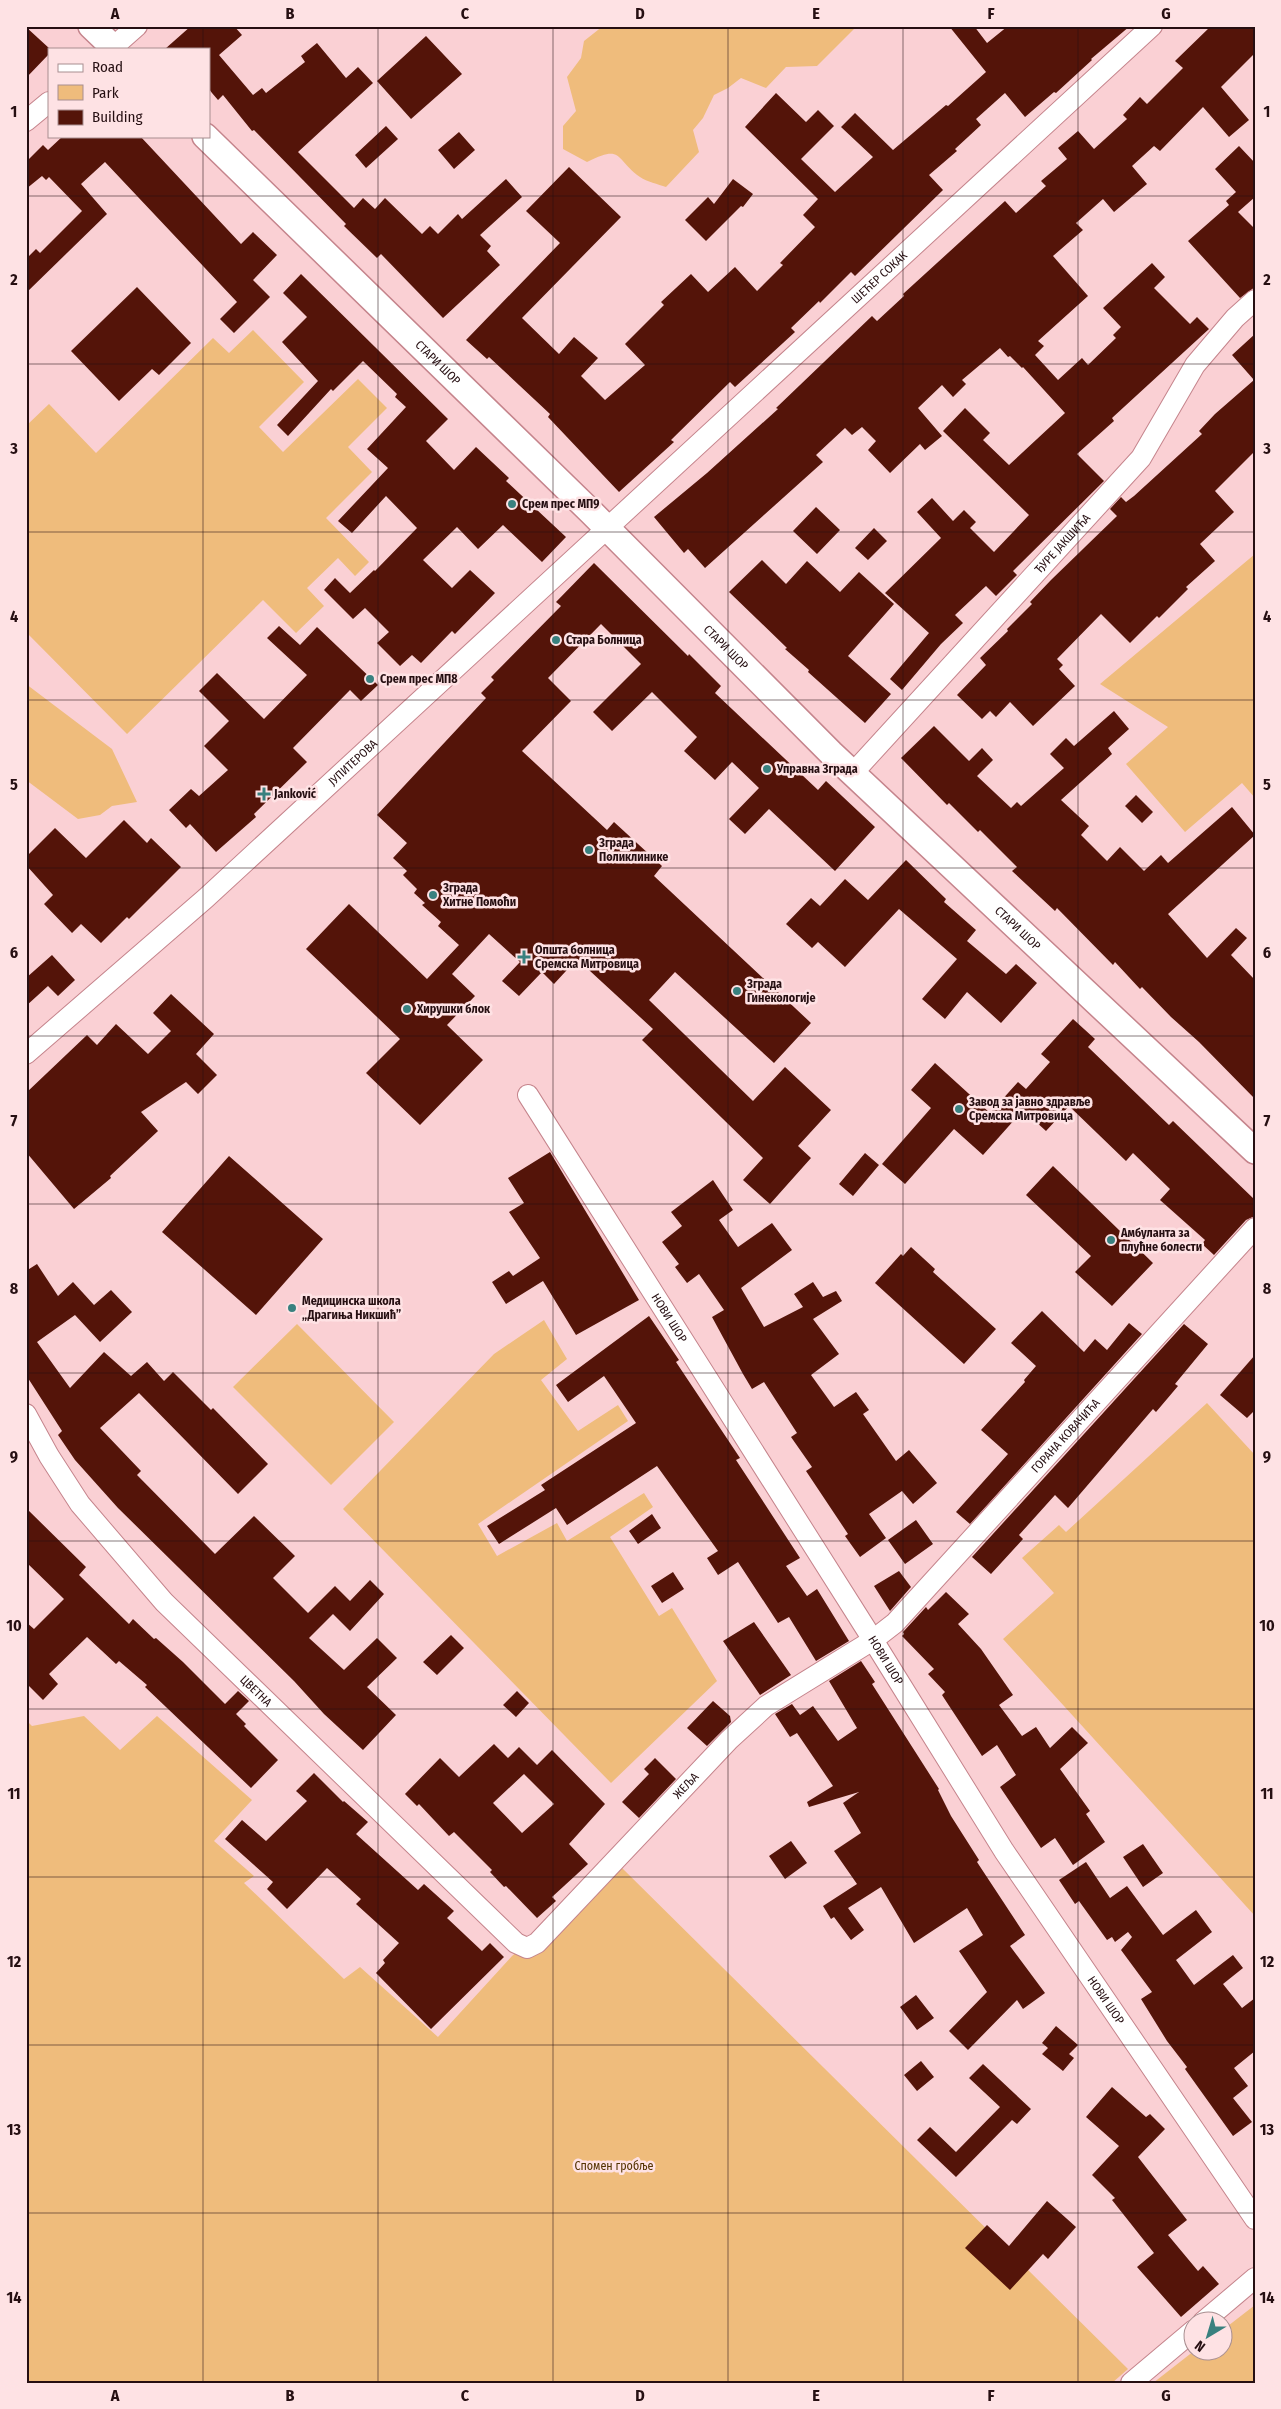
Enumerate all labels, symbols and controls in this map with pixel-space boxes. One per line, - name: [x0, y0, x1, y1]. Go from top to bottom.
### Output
- text: A: [110, 4, 120, 23]
- text: B: [286, 4, 295, 23]
- text: C: [461, 4, 470, 23]
- text: D: [635, 4, 645, 23]
- text: E: [812, 4, 820, 23]
- text: F: [987, 4, 995, 23]
- text: G: [1161, 4, 1171, 23]
- legend: [48, 48, 210, 138]
- text: Road: [92, 58, 123, 76]
- text: Park: [92, 84, 119, 102]
- text: 1: [11, 102, 17, 121]
- text: 1: [1264, 102, 1270, 121]
- text: Building: [92, 108, 143, 126]
- street label: ШЕЋЕР СОКАК: [849, 248, 911, 306]
- text: 2: [9, 270, 18, 289]
- text: 2: [1262, 270, 1271, 289]
- street label: СТАРИ ШОР: [412, 338, 463, 388]
- text: 3: [9, 439, 18, 458]
- text: 3: [1262, 439, 1271, 458]
- place label: Срем прес МП9: [522, 497, 599, 511]
- marker: Срем прес МП9: [506, 498, 518, 510]
- street label: ЂУРЕ ЈАКШИЋА: [1032, 511, 1094, 576]
- text: 4: [10, 607, 18, 626]
- text: 4: [1263, 607, 1271, 626]
- street label: СТАРИ ШОР: [701, 622, 751, 673]
- place label: Стара Болница: [566, 633, 642, 647]
- marker: Стара Болница: [550, 634, 562, 646]
- place label: Срем прес МП8: [380, 672, 458, 686]
- marker: Срем прес МП8: [364, 673, 376, 685]
- street label: ЈУПИТЕРОВА: [326, 736, 381, 789]
- place label: Управна Зграда: [776, 762, 858, 776]
- marker: Управна Зграда: [761, 763, 773, 775]
- text: 5: [10, 775, 18, 794]
- text: 5: [1263, 775, 1271, 794]
- place label: Janković: [273, 787, 317, 801]
- marker: Janković: [258, 788, 270, 800]
- place label: Зграда Поликлинике: [598, 836, 668, 864]
- marker: Зграда Поликлинике: [583, 844, 595, 856]
- place label: Зграда Хитне Помоћи: [442, 881, 516, 909]
- marker: Зграда Хитне Помоћи: [427, 889, 439, 901]
- street label: СТАРИ ШОР: [992, 903, 1043, 953]
- text: 6: [10, 943, 18, 962]
- place label: Општа болница Сремска Митровица: [535, 943, 639, 971]
- text: 6: [1263, 943, 1271, 962]
- marker: Општа болница Сремска Митровица: [517, 950, 531, 964]
- place label: Зграда Гинекологије: [746, 977, 816, 1005]
- marker: Зграда Гинекологије: [731, 985, 743, 997]
- place label: Хирушки блок: [416, 1002, 491, 1016]
- marker: Хирушки блок: [401, 1003, 413, 1015]
- place label: Завод за јавно здравље Сремска Митровица: [968, 1095, 1090, 1123]
- marker: Завод за јавно здравље Сремска Митровица: [953, 1103, 965, 1115]
- text: 7: [11, 1111, 18, 1130]
- text: 7: [1264, 1111, 1271, 1130]
- place label: Амбуланта за плућне болести: [1120, 1226, 1202, 1254]
- marker: Амбуланта за плућне болести: [1105, 1234, 1117, 1246]
- text: 8: [10, 1279, 19, 1298]
- text: 8: [1263, 1279, 1272, 1298]
- street label: НОВИ ШОР: [649, 1291, 690, 1345]
- place label: Медицинска школа „Драгиња Никшић”: [302, 1294, 401, 1322]
- marker: Медицинска школа „Драгиња Никшић”: [286, 1302, 298, 1314]
- street label: ГОРАНА КОВАЧИЋА: [1028, 1395, 1103, 1476]
- text: 9: [10, 1447, 18, 1466]
- text: 9: [1263, 1447, 1271, 1466]
- text: 10: [6, 1616, 22, 1635]
- text: 10: [1259, 1616, 1275, 1635]
- street label: НОВИ ШОР: [865, 1633, 906, 1688]
- street label: ЦВЕТНА: [237, 1673, 275, 1710]
- street label: ЖЕЉА: [670, 1769, 702, 1802]
- text: 11: [7, 1784, 21, 1803]
- text: 11: [1260, 1784, 1274, 1803]
- text: 12: [7, 1952, 22, 1971]
- text: 12: [1260, 1952, 1275, 1971]
- street label: НОВИ ШОР: [1084, 1973, 1127, 2027]
- text: 13: [7, 2120, 22, 2139]
- text: 13: [1260, 2120, 1275, 2139]
- park label: Спомен гробље: [575, 2159, 654, 2173]
- text: 14: [7, 2288, 22, 2307]
- text: 14: [1260, 2288, 1275, 2307]
- north arrow: [1184, 2312, 1234, 2362]
- text: N: [1192, 2337, 1209, 2355]
- text: A: [110, 2386, 120, 2405]
- text: B: [286, 2386, 295, 2405]
- text: C: [461, 2386, 470, 2405]
- text: D: [635, 2386, 645, 2405]
- text: E: [812, 2386, 820, 2405]
- text: F: [987, 2386, 995, 2405]
- text: G: [1161, 2386, 1171, 2405]

